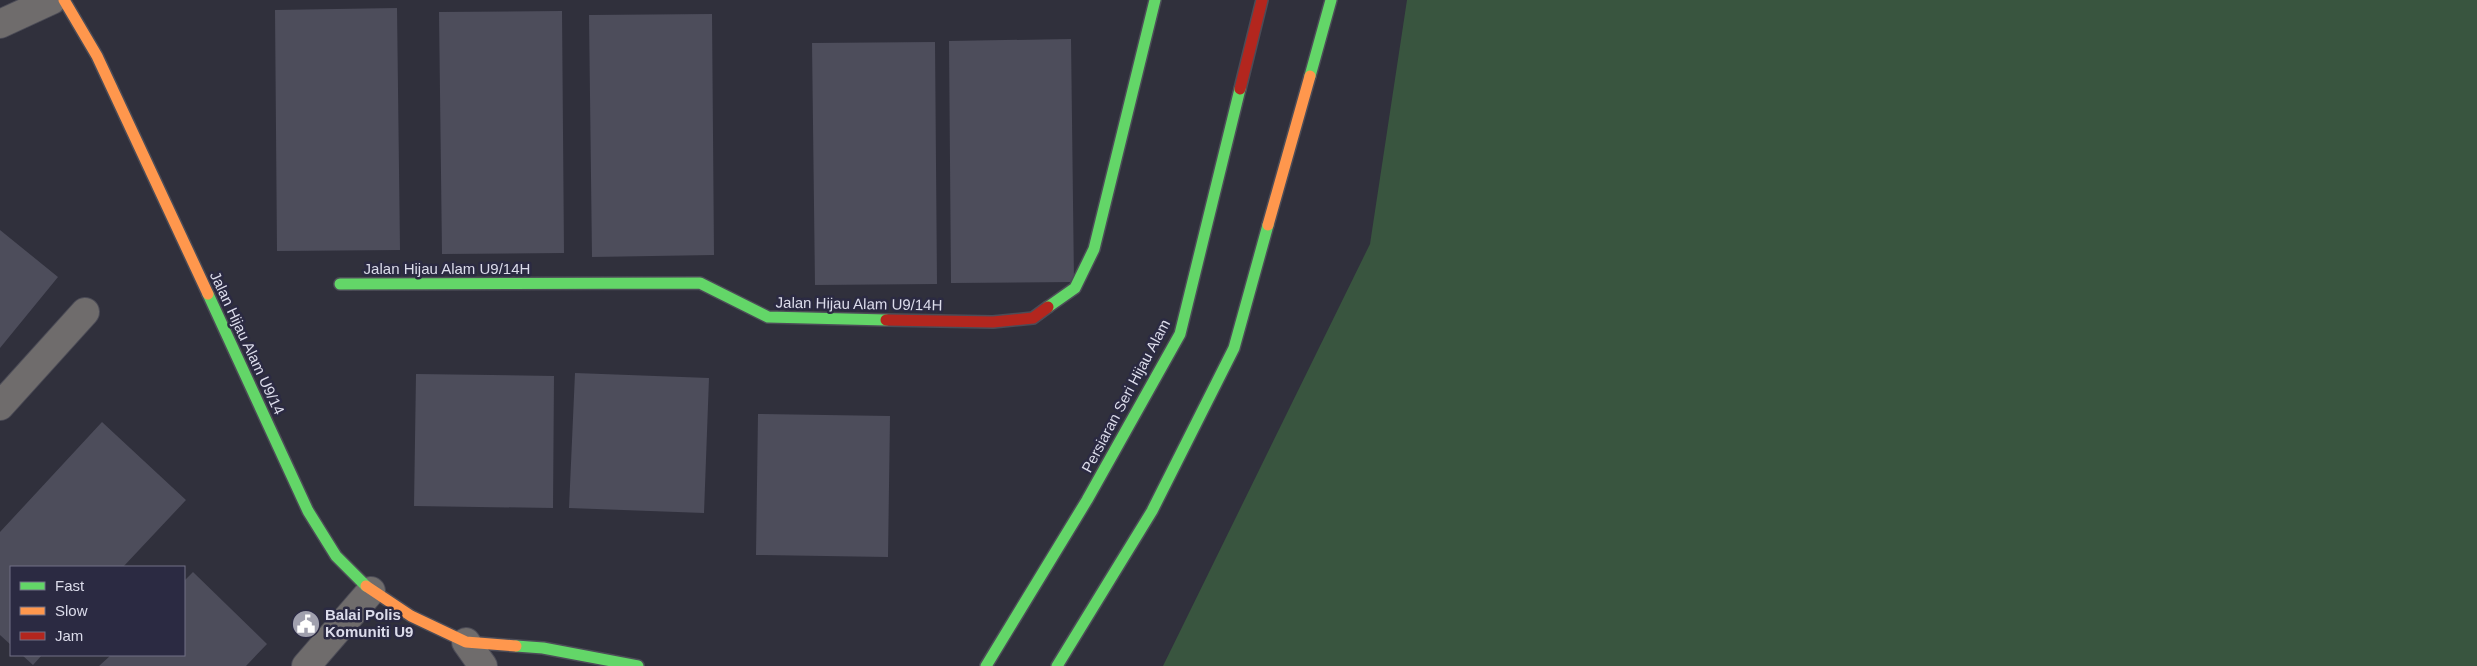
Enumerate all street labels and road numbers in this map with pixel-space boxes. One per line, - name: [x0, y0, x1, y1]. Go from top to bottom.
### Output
- street label: Jalan Hijau Alam U9/14H: [364, 260, 530, 277]
- street label: Jalan Hijau Alam U9/14: [207, 269, 288, 417]
- street label: Jalan Hijau Alam U9/14H: [775, 294, 943, 313]
- street label: Persiaran Seri Hijau Alam: [1078, 316, 1173, 475]

